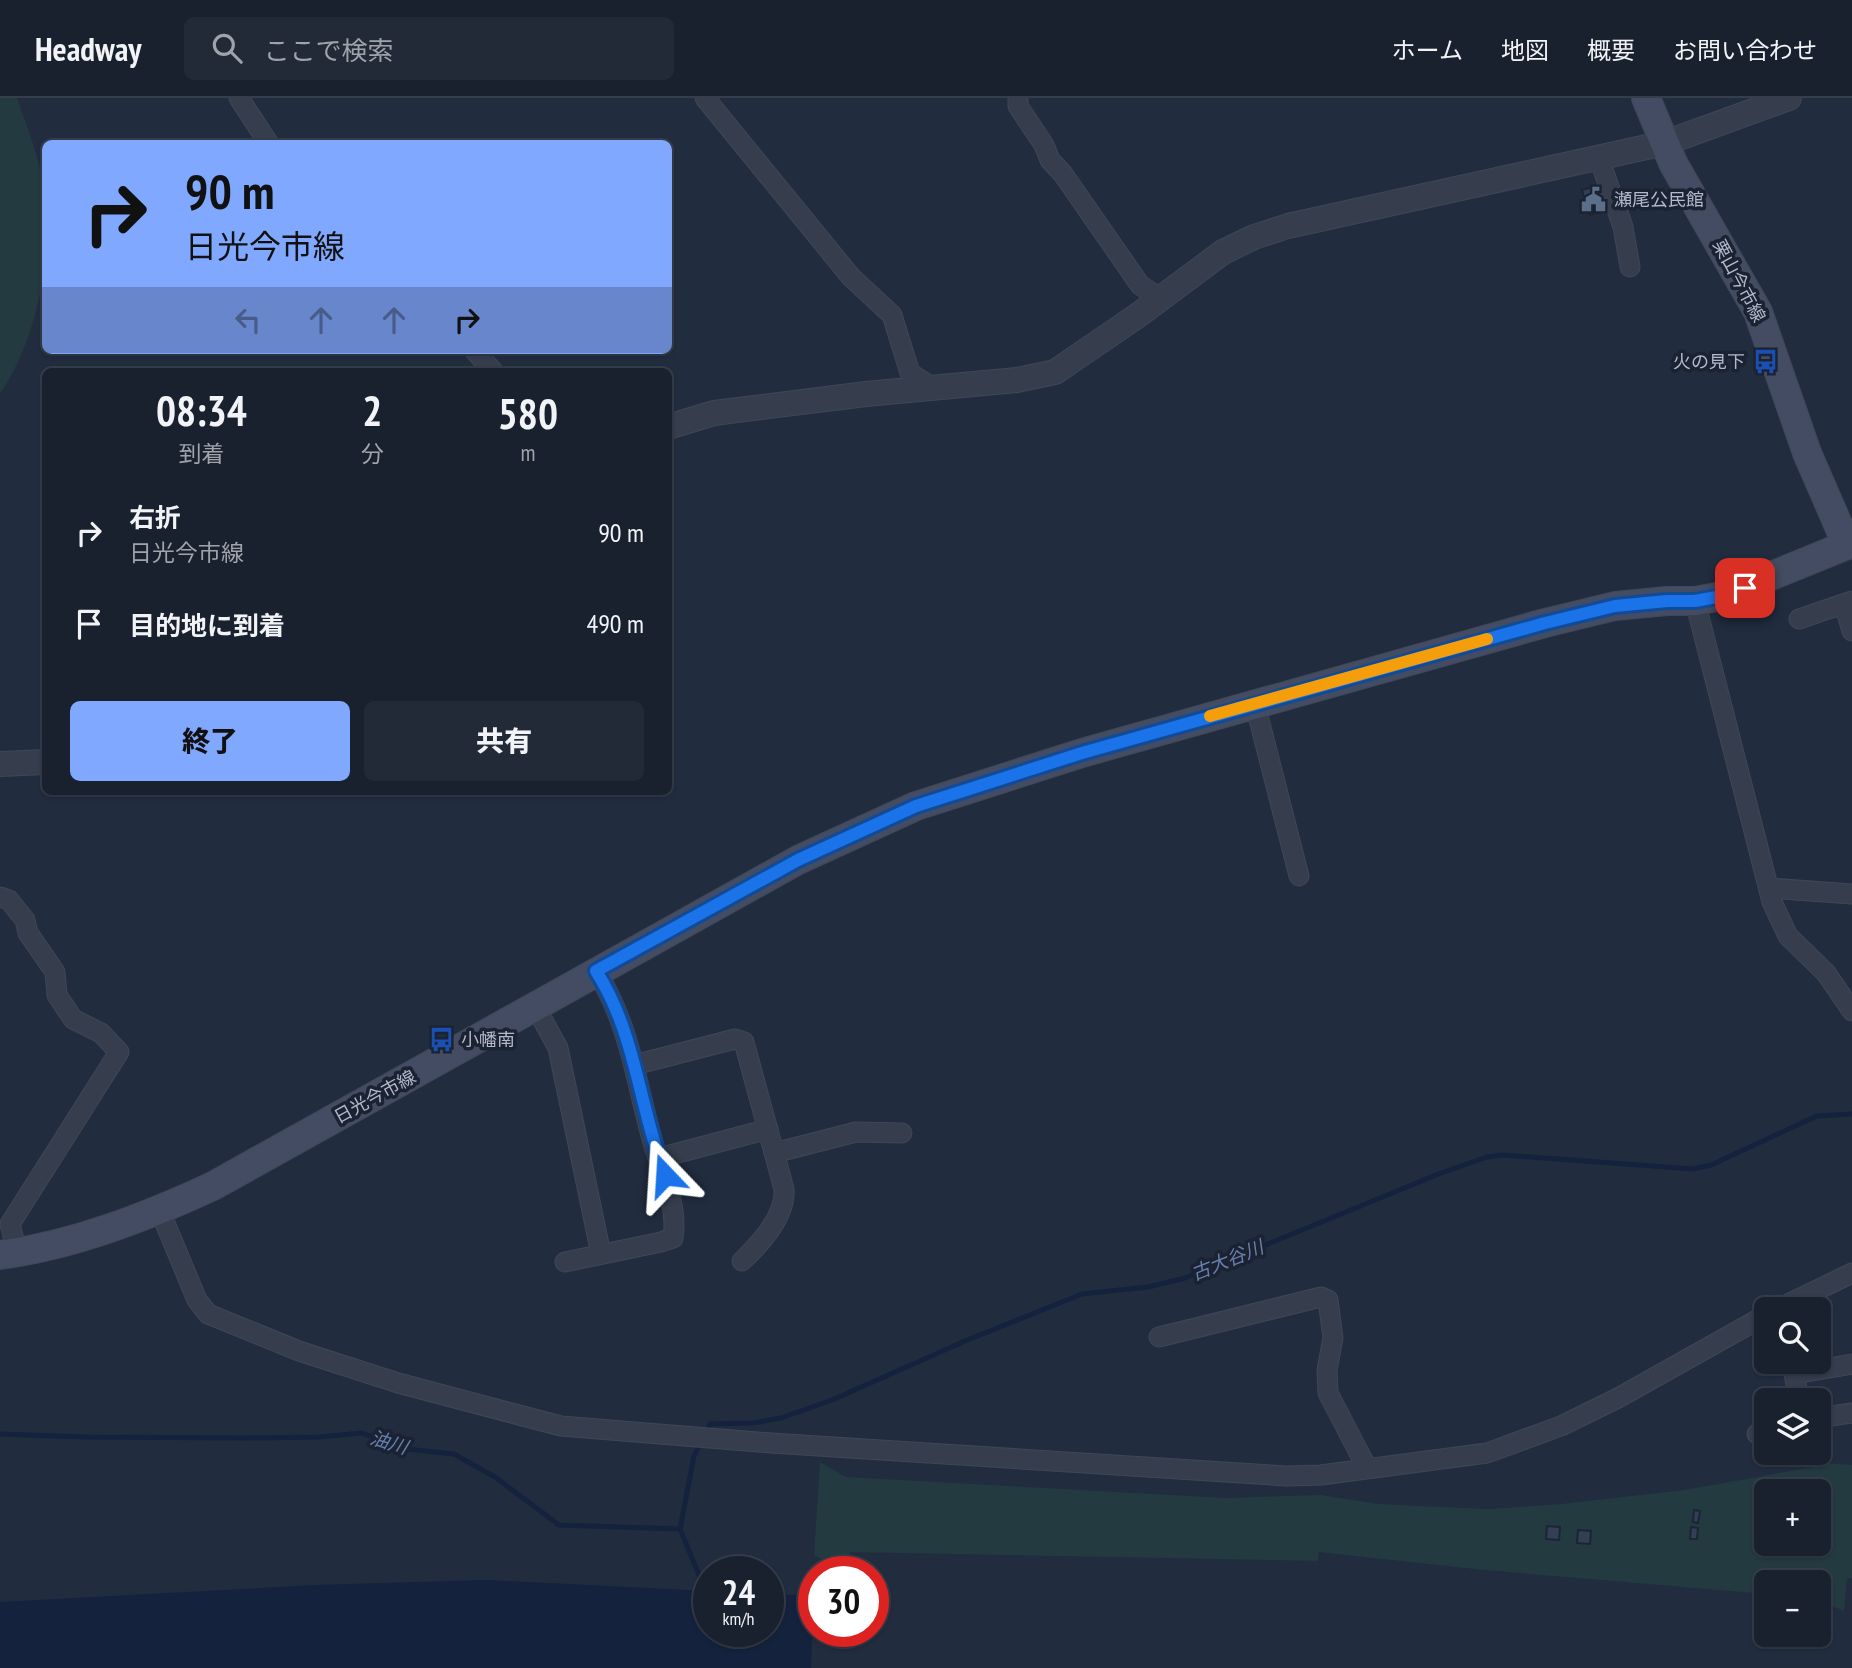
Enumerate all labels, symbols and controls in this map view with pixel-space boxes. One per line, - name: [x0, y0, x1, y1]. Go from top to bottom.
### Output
- search box: [184, 17, 674, 80]
- text: Headway: [35, 27, 142, 70]
- icon: search: [208, 29, 246, 67]
- text: ここで検索: [264, 34, 394, 67]
- text: ホーム: [1392, 35, 1463, 66]
- text: 地図: [1501, 35, 1549, 66]
- text: 概要: [1587, 35, 1635, 66]
- text: お問い合わせ: [1673, 35, 1817, 66]
- text: 90 m: [185, 159, 274, 223]
- icon: right: [70, 168, 161, 259]
- public building icon: 瀬尾公民館: [1580, 186, 1608, 214]
- place label: 瀬尾公民館: [1614, 188, 1704, 211]
- text: 日光今市線: [185, 225, 345, 267]
- street label: 栗山今市線: [1708, 236, 1771, 326]
- icon: left: [229, 301, 267, 339]
- icon: ahead: [302, 301, 340, 339]
- icon: ahead: [375, 301, 413, 339]
- icon: right: [448, 301, 486, 339]
- bus stop icon: 火の見下: [1751, 348, 1779, 376]
- place label: 火の見下: [1673, 350, 1745, 373]
- text: 08:34: [156, 383, 247, 438]
- text: 2: [362, 383, 382, 438]
- text: 580: [498, 386, 558, 441]
- text: m: [520, 438, 535, 467]
- text: 到着: [178, 439, 224, 468]
- text: 分: [361, 439, 384, 468]
- text: 右折: [129, 501, 181, 534]
- icon: right: [70, 514, 108, 552]
- text: 90 m: [598, 516, 644, 549]
- text: 日光今市線: [129, 538, 244, 567]
- pin: [1715, 558, 1775, 618]
- icon: arrive: [1726, 569, 1764, 607]
- icon: arrive: [70, 605, 108, 643]
- text: 490 m: [586, 607, 644, 640]
- text: 目的地に到着: [129, 609, 285, 642]
- button: 終了: [70, 701, 350, 781]
- button: 共有: [364, 701, 644, 781]
- bus stop icon: 小幡南: [427, 1026, 455, 1054]
- place label: 小幡南: [461, 1028, 515, 1051]
- street label: 日光今市線: [330, 1065, 420, 1128]
- position arrow: [628, 1138, 702, 1212]
- water label: 古大谷川: [1187, 1234, 1269, 1285]
- map controls: [1754, 1297, 1831, 1647]
- button: search: [1754, 1297, 1831, 1374]
- button: layers: [1754, 1388, 1831, 1465]
- water label: 油川: [367, 1425, 413, 1460]
- button: +: [1754, 1479, 1831, 1556]
- speed limit sign: 30: [798, 1556, 889, 1647]
- text: 24: [722, 1569, 755, 1615]
- button: −: [1754, 1570, 1831, 1647]
- text: km/h: [723, 1607, 754, 1630]

